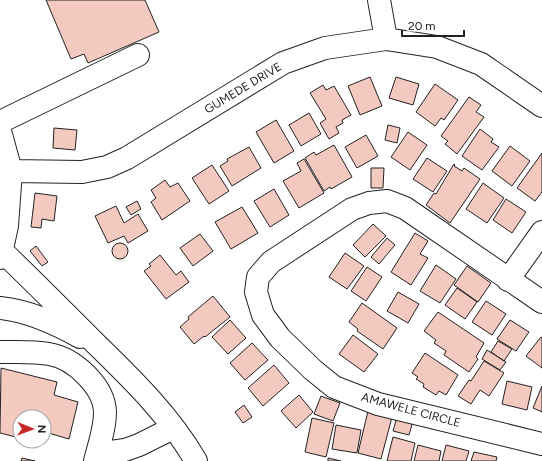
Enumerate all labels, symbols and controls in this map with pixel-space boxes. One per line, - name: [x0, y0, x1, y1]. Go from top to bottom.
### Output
- scale bar: [402, 12, 464, 38]
- text: 20 m: [408, 19, 436, 33]
- street label: GUMEDE DRIVE: [202, 59, 284, 117]
- street label: AMAWELE CIRCLE: [360, 390, 462, 430]
- north arrow: [12, 409, 52, 449]
- text: N: [35, 425, 48, 434]

